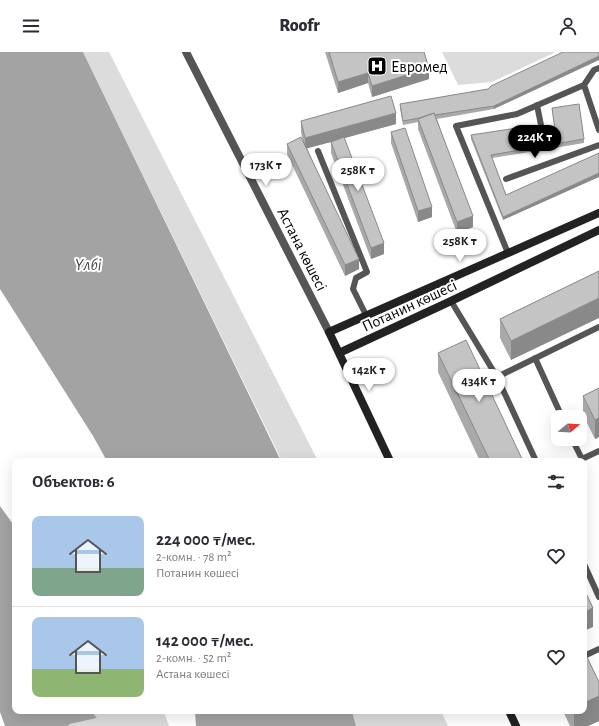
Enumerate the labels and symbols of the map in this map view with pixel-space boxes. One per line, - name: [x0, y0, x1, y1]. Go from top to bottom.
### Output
- hospital icon: Евромед: [366, 55, 388, 77]
- place label: Евромед: [391, 59, 448, 75]
- pin: 224K ₸: [502, 125, 568, 159]
- pin: 173K ₸: [233, 153, 299, 187]
- pin: 258K ₸: [325, 158, 391, 192]
- street label: Астана көшесі: [274, 205, 330, 294]
- pin: 258K ₸: [427, 229, 493, 263]
- water label: Үлбі: [75, 256, 102, 273]
- street label: Потанин көшесі: [360, 277, 459, 335]
- pin: 142K ₸: [336, 358, 402, 392]
- pin: 434K ₸: [446, 369, 512, 403]
- north arrow: [551, 410, 587, 446]

